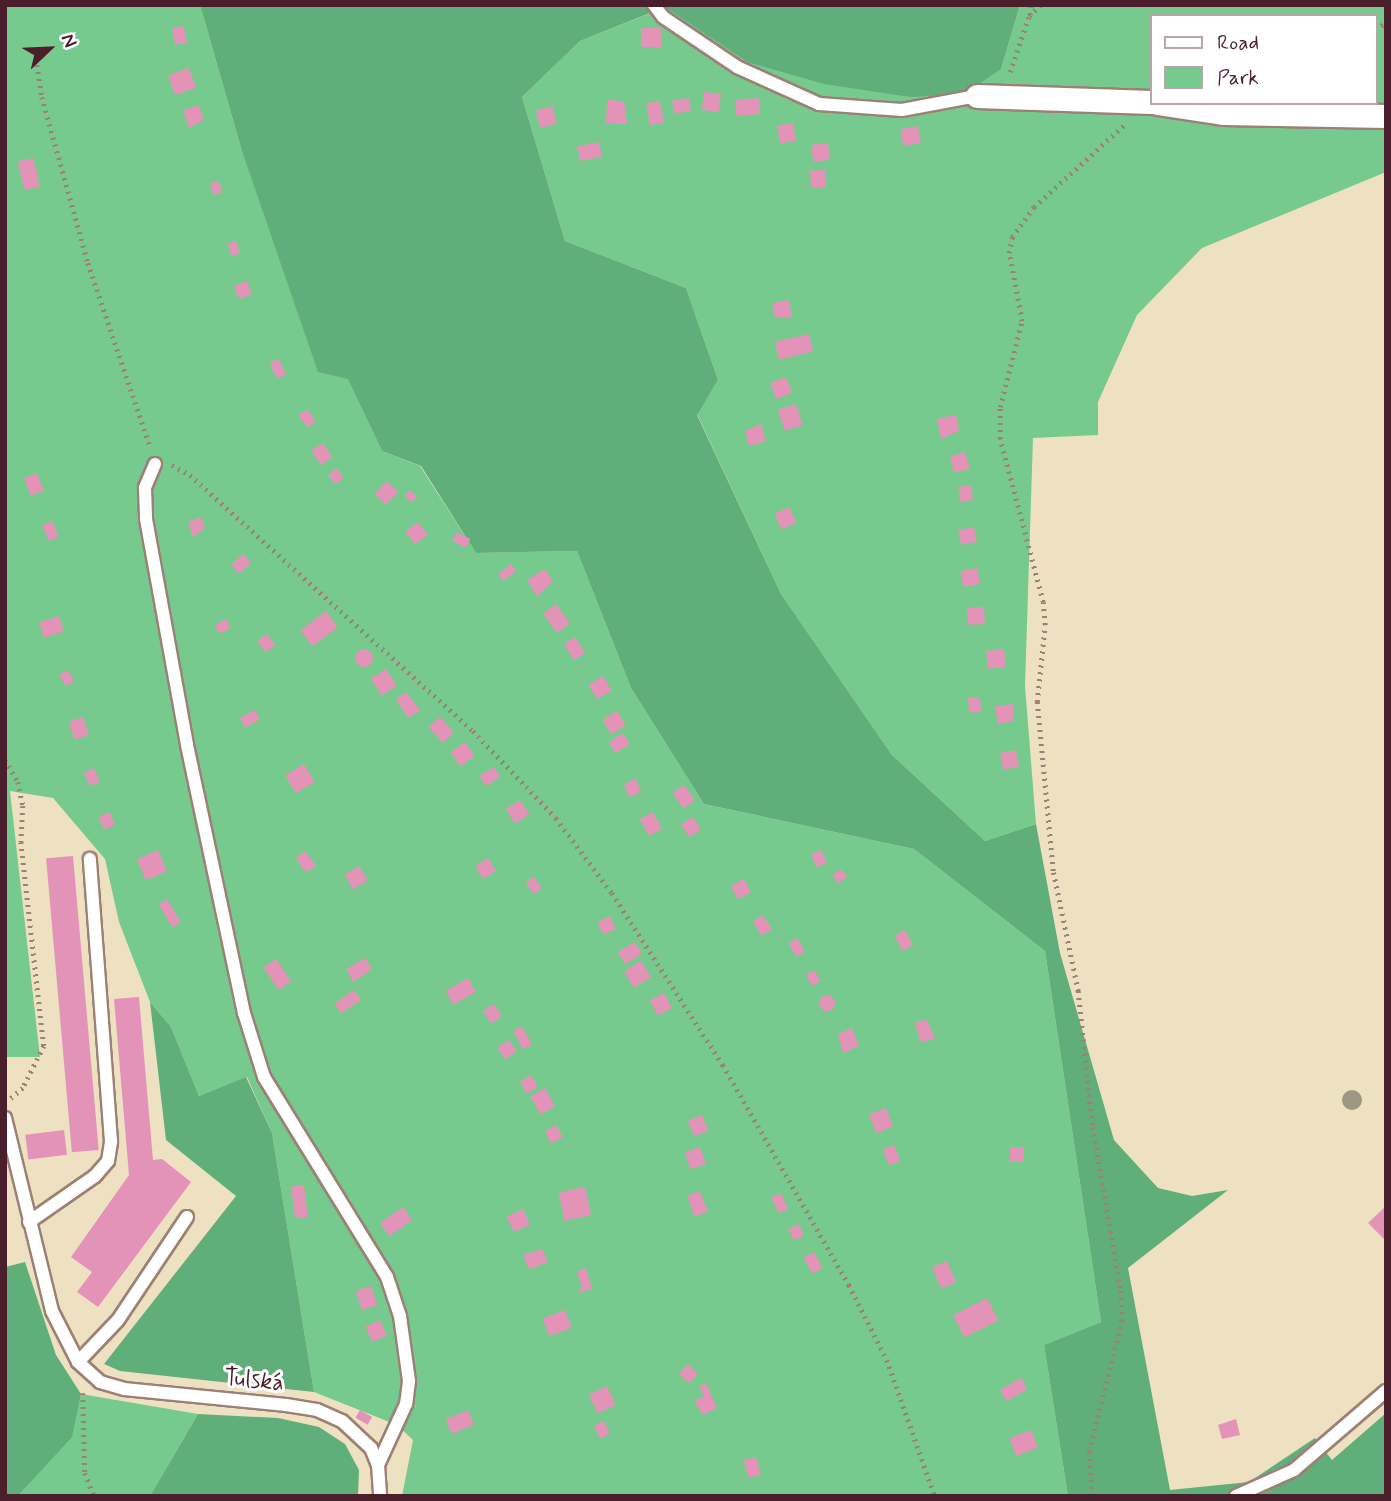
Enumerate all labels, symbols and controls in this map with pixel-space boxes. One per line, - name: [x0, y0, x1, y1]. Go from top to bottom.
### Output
- north arrow: [14, 14, 84, 84]
- legend: [1150, 14, 1377, 105]
- text: Road: [1217, 29, 1259, 57]
- text: N: [55, 30, 83, 51]
- text: Park: [1217, 64, 1259, 92]
- street label: Tulská: [223, 1364, 285, 1398]

